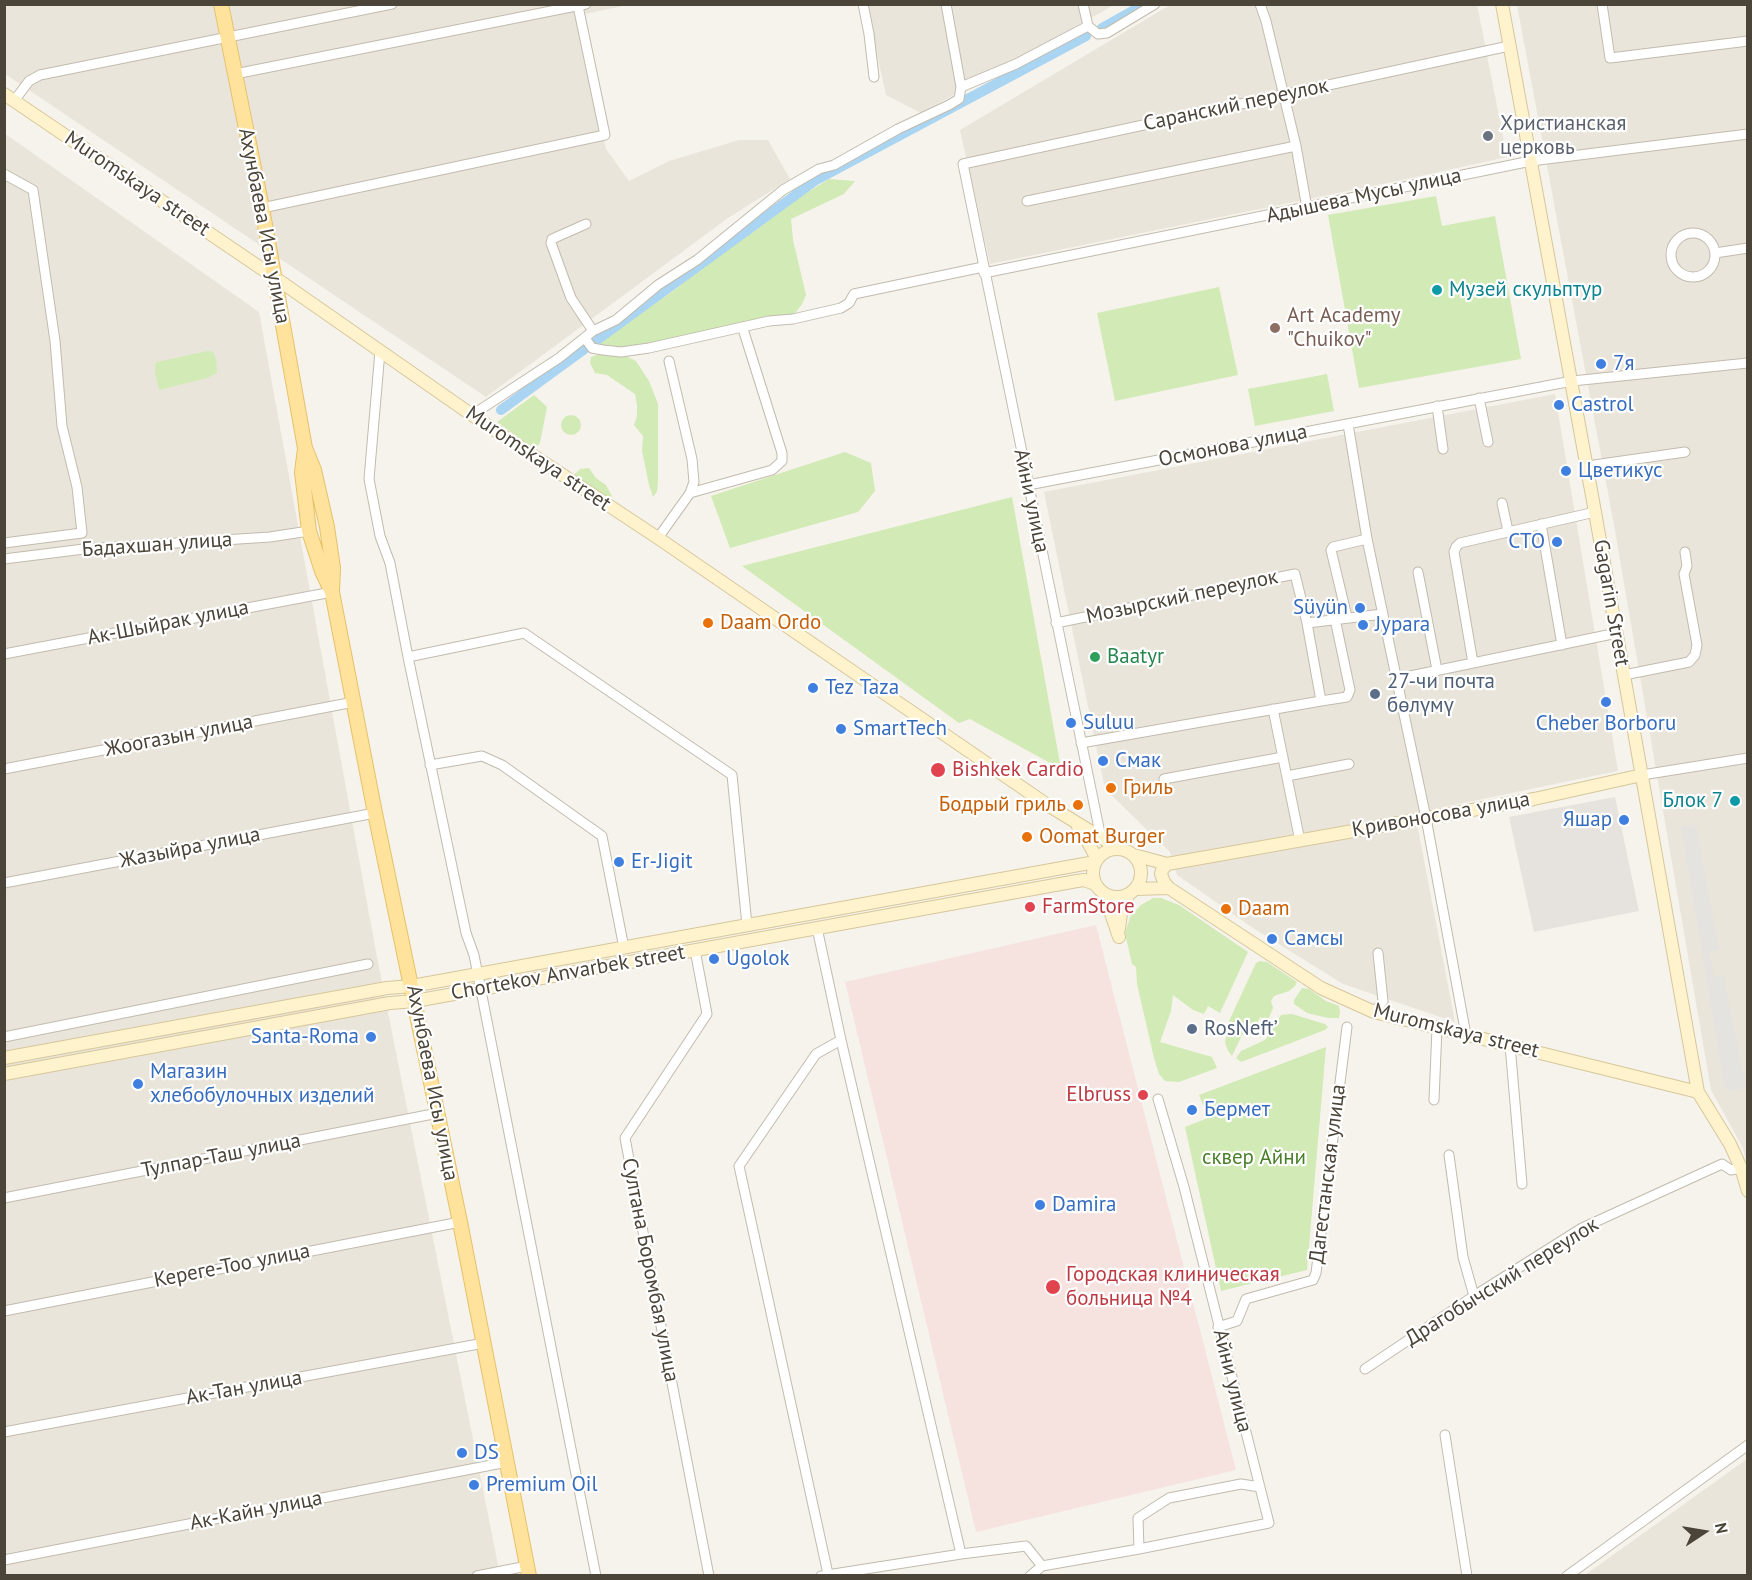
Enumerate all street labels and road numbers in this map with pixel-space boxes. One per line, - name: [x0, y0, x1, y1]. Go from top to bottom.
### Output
- street label: Саранский переулок: [1141, 73, 1331, 137]
- street label: Muromskaya street: [60, 126, 214, 242]
- street label: Ахунбаева Исы улица: [233, 126, 295, 326]
- street label: Адышева Мусы улица: [1264, 163, 1464, 229]
- street label: Muromskaya street: [461, 401, 615, 517]
- street label: Осмонова улица: [1156, 419, 1310, 473]
- street label: Айни улица: [1008, 447, 1054, 555]
- street label: Бадахшан улица: [81, 527, 233, 563]
- street label: Gagarin Street: [1587, 538, 1635, 668]
- street label: Мозырский переулок: [1084, 564, 1280, 630]
- street label: Ак-Шыйрак улица: [85, 595, 251, 651]
- street label: Жоогазын улица: [103, 709, 255, 763]
- street label: Кривоносова улица: [1350, 787, 1532, 843]
- street label: Жазыйра улица: [118, 822, 262, 874]
- street label: Chortekov Anvarbek street: [449, 940, 687, 1006]
- street label: Ахунбаева Исы улица: [401, 983, 463, 1183]
- street label: Muromskaya street: [1371, 998, 1541, 1064]
- street label: Дагестанская улица: [1304, 1083, 1352, 1265]
- street label: Тулпар-Таш улица: [139, 1128, 303, 1184]
- street label: Султана Боромбая улица: [616, 1156, 684, 1384]
- street label: Драгобычский переулок: [1401, 1212, 1603, 1352]
- street label: Кереге-Тоо улица: [152, 1239, 312, 1293]
- street label: Айни улица: [1207, 1327, 1257, 1435]
- street label: Ак-Тан улица: [184, 1365, 304, 1411]
- street label: Ак-Кайн улица: [188, 1486, 324, 1536]

